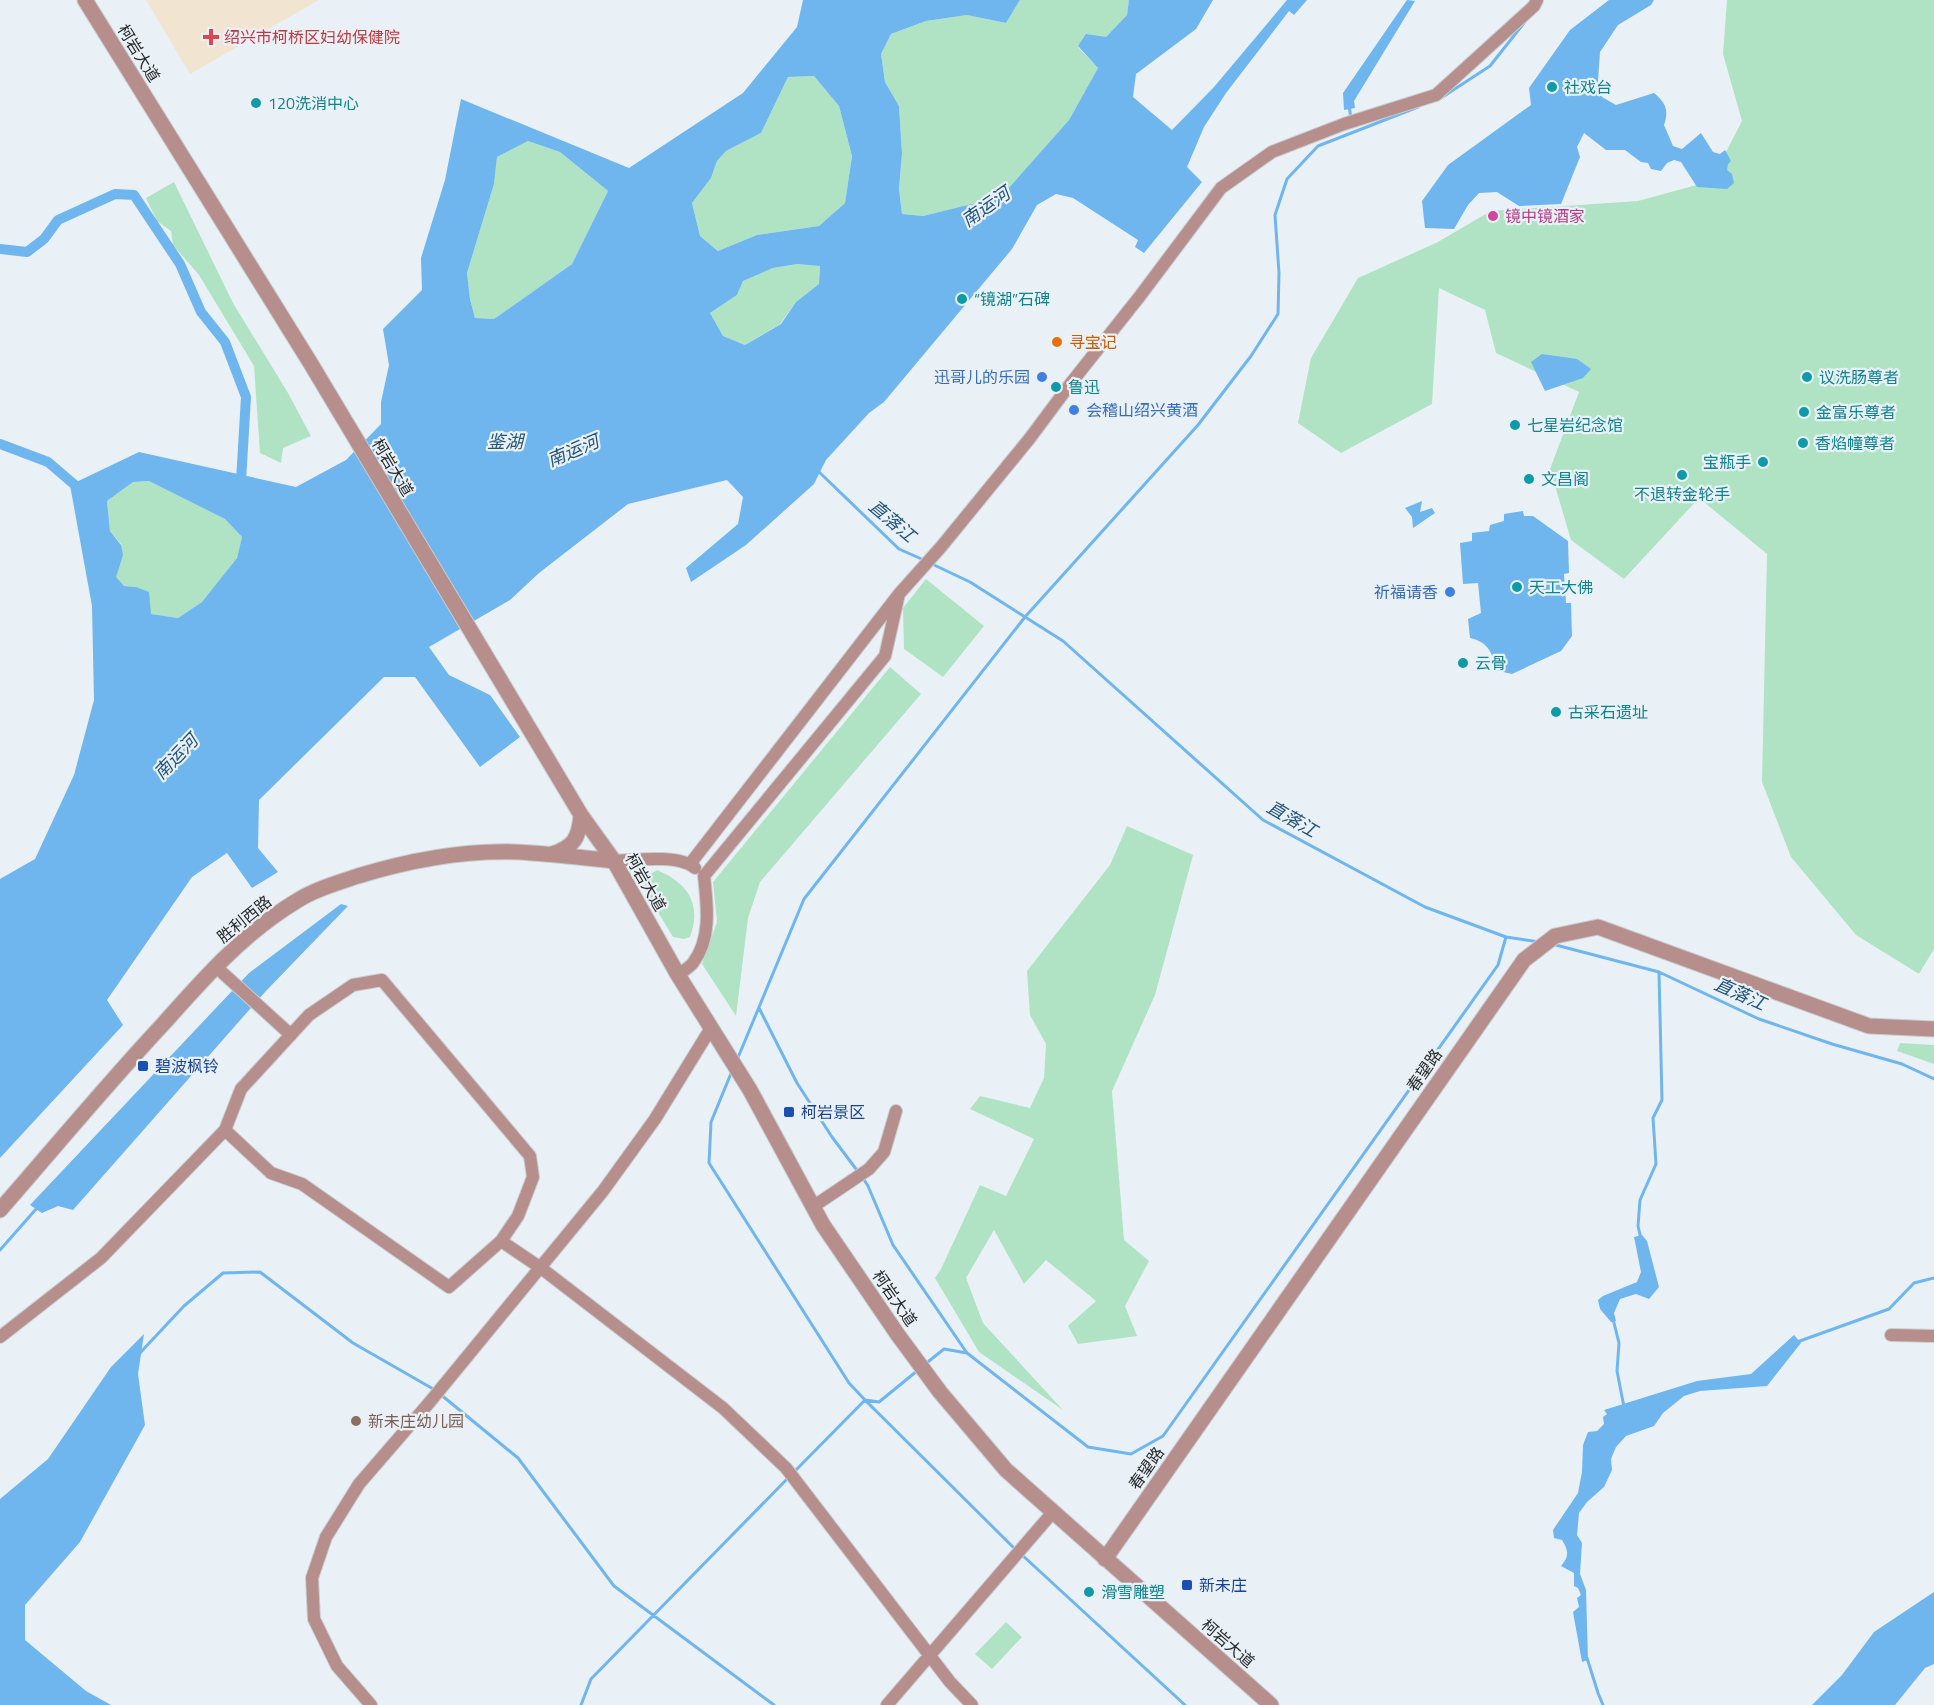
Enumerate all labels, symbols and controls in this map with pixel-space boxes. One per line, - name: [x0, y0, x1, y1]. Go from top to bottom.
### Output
- street label: 柯岩大道: [112, 19, 166, 87]
- place label: 绍兴市柯桥区妇幼保健院: [224, 25, 400, 49]
- marker: 绍兴市柯桥区妇幼保健院: [202, 28, 220, 46]
- place label: 社戏台: [1564, 75, 1612, 99]
- marker: 社戏台: [1545, 80, 1559, 94]
- place label: 120洗消中心: [268, 91, 359, 115]
- marker: 120洗消中心: [249, 96, 263, 110]
- water label: 南运河: [956, 178, 1018, 233]
- place label: 镜中镜酒家: [1505, 204, 1585, 228]
- marker: 镜中镜酒家: [1486, 209, 1500, 223]
- place label: “镜湖”石碑: [974, 287, 1050, 311]
- marker: “镜湖”石碑: [955, 292, 969, 306]
- place label: 寻宝记: [1069, 330, 1117, 354]
- marker: 寻宝记: [1050, 335, 1064, 349]
- place label: 迅哥儿的乐园: [934, 365, 1030, 389]
- place label: 议洗肠尊者: [1819, 365, 1899, 389]
- marker: 迅哥儿的乐园: [1035, 370, 1049, 384]
- marker: 议洗肠尊者: [1800, 370, 1814, 384]
- place label: 鲁迅: [1068, 375, 1100, 399]
- marker: 鲁迅: [1049, 380, 1063, 394]
- place label: 会稽山绍兴黄酒: [1086, 398, 1198, 422]
- place label: 金富乐尊者: [1816, 400, 1896, 424]
- marker: 会稽山绍兴黄酒: [1067, 403, 1081, 417]
- marker: 金富乐尊者: [1797, 405, 1811, 419]
- place label: 七星岩纪念馆: [1527, 413, 1623, 437]
- marker: 七星岩纪念馆: [1508, 418, 1522, 432]
- water label: 南运河: [543, 426, 606, 474]
- water label: 鉴湖: [487, 428, 526, 455]
- place label: 香焰幢尊者: [1815, 431, 1895, 455]
- street label: 柯岩大道: [366, 433, 420, 501]
- marker: 香焰幢尊者: [1796, 436, 1810, 450]
- place label: 宝瓶手: [1703, 450, 1751, 474]
- marker: 宝瓶手: [1756, 455, 1770, 469]
- place label: 文昌阁: [1541, 467, 1589, 491]
- marker: 不退转金轮手: [1675, 468, 1689, 482]
- marker: 文昌阁: [1522, 472, 1536, 486]
- place label: 不退转金轮手: [1634, 482, 1730, 506]
- water label: 直落江: [863, 493, 923, 550]
- place label: 天工大佛: [1529, 575, 1593, 599]
- place label: 祈福请香: [1374, 580, 1438, 604]
- marker: 天工大佛: [1510, 580, 1524, 594]
- marker: 祈福请香: [1443, 585, 1457, 599]
- place label: 云骨: [1475, 651, 1507, 675]
- marker: 云骨: [1456, 656, 1470, 670]
- place label: 古采石遗址: [1568, 700, 1648, 724]
- marker: 古采石遗址: [1549, 705, 1563, 719]
- water label: 南运河: [147, 726, 206, 785]
- water label: 直落江: [1262, 793, 1324, 845]
- street label: 柯岩大道: [620, 848, 672, 916]
- street label: 胜利西路: [212, 890, 276, 948]
- water label: 直落江: [1710, 970, 1772, 1018]
- street label: 春望路: [1400, 1043, 1448, 1097]
- place label: 碧波枫铃: [155, 1054, 219, 1078]
- marker: 碧波枫铃: [136, 1059, 150, 1073]
- place label: 柯岩景区: [801, 1100, 865, 1124]
- marker: 柯岩景区: [782, 1105, 796, 1119]
- street label: 柯岩大道: [867, 1265, 923, 1331]
- place label: 新未庄幼儿园: [368, 1409, 464, 1433]
- marker: 新未庄幼儿园: [349, 1414, 363, 1428]
- street label: 春望路: [1122, 1441, 1170, 1495]
- place label: 新未庄: [1199, 1573, 1247, 1597]
- marker: 新未庄: [1180, 1578, 1194, 1592]
- place label: 滑雪雕塑: [1101, 1580, 1165, 1604]
- marker: 滑雪雕塑: [1082, 1585, 1096, 1599]
- street label: 柯岩大道: [1196, 1613, 1260, 1673]

